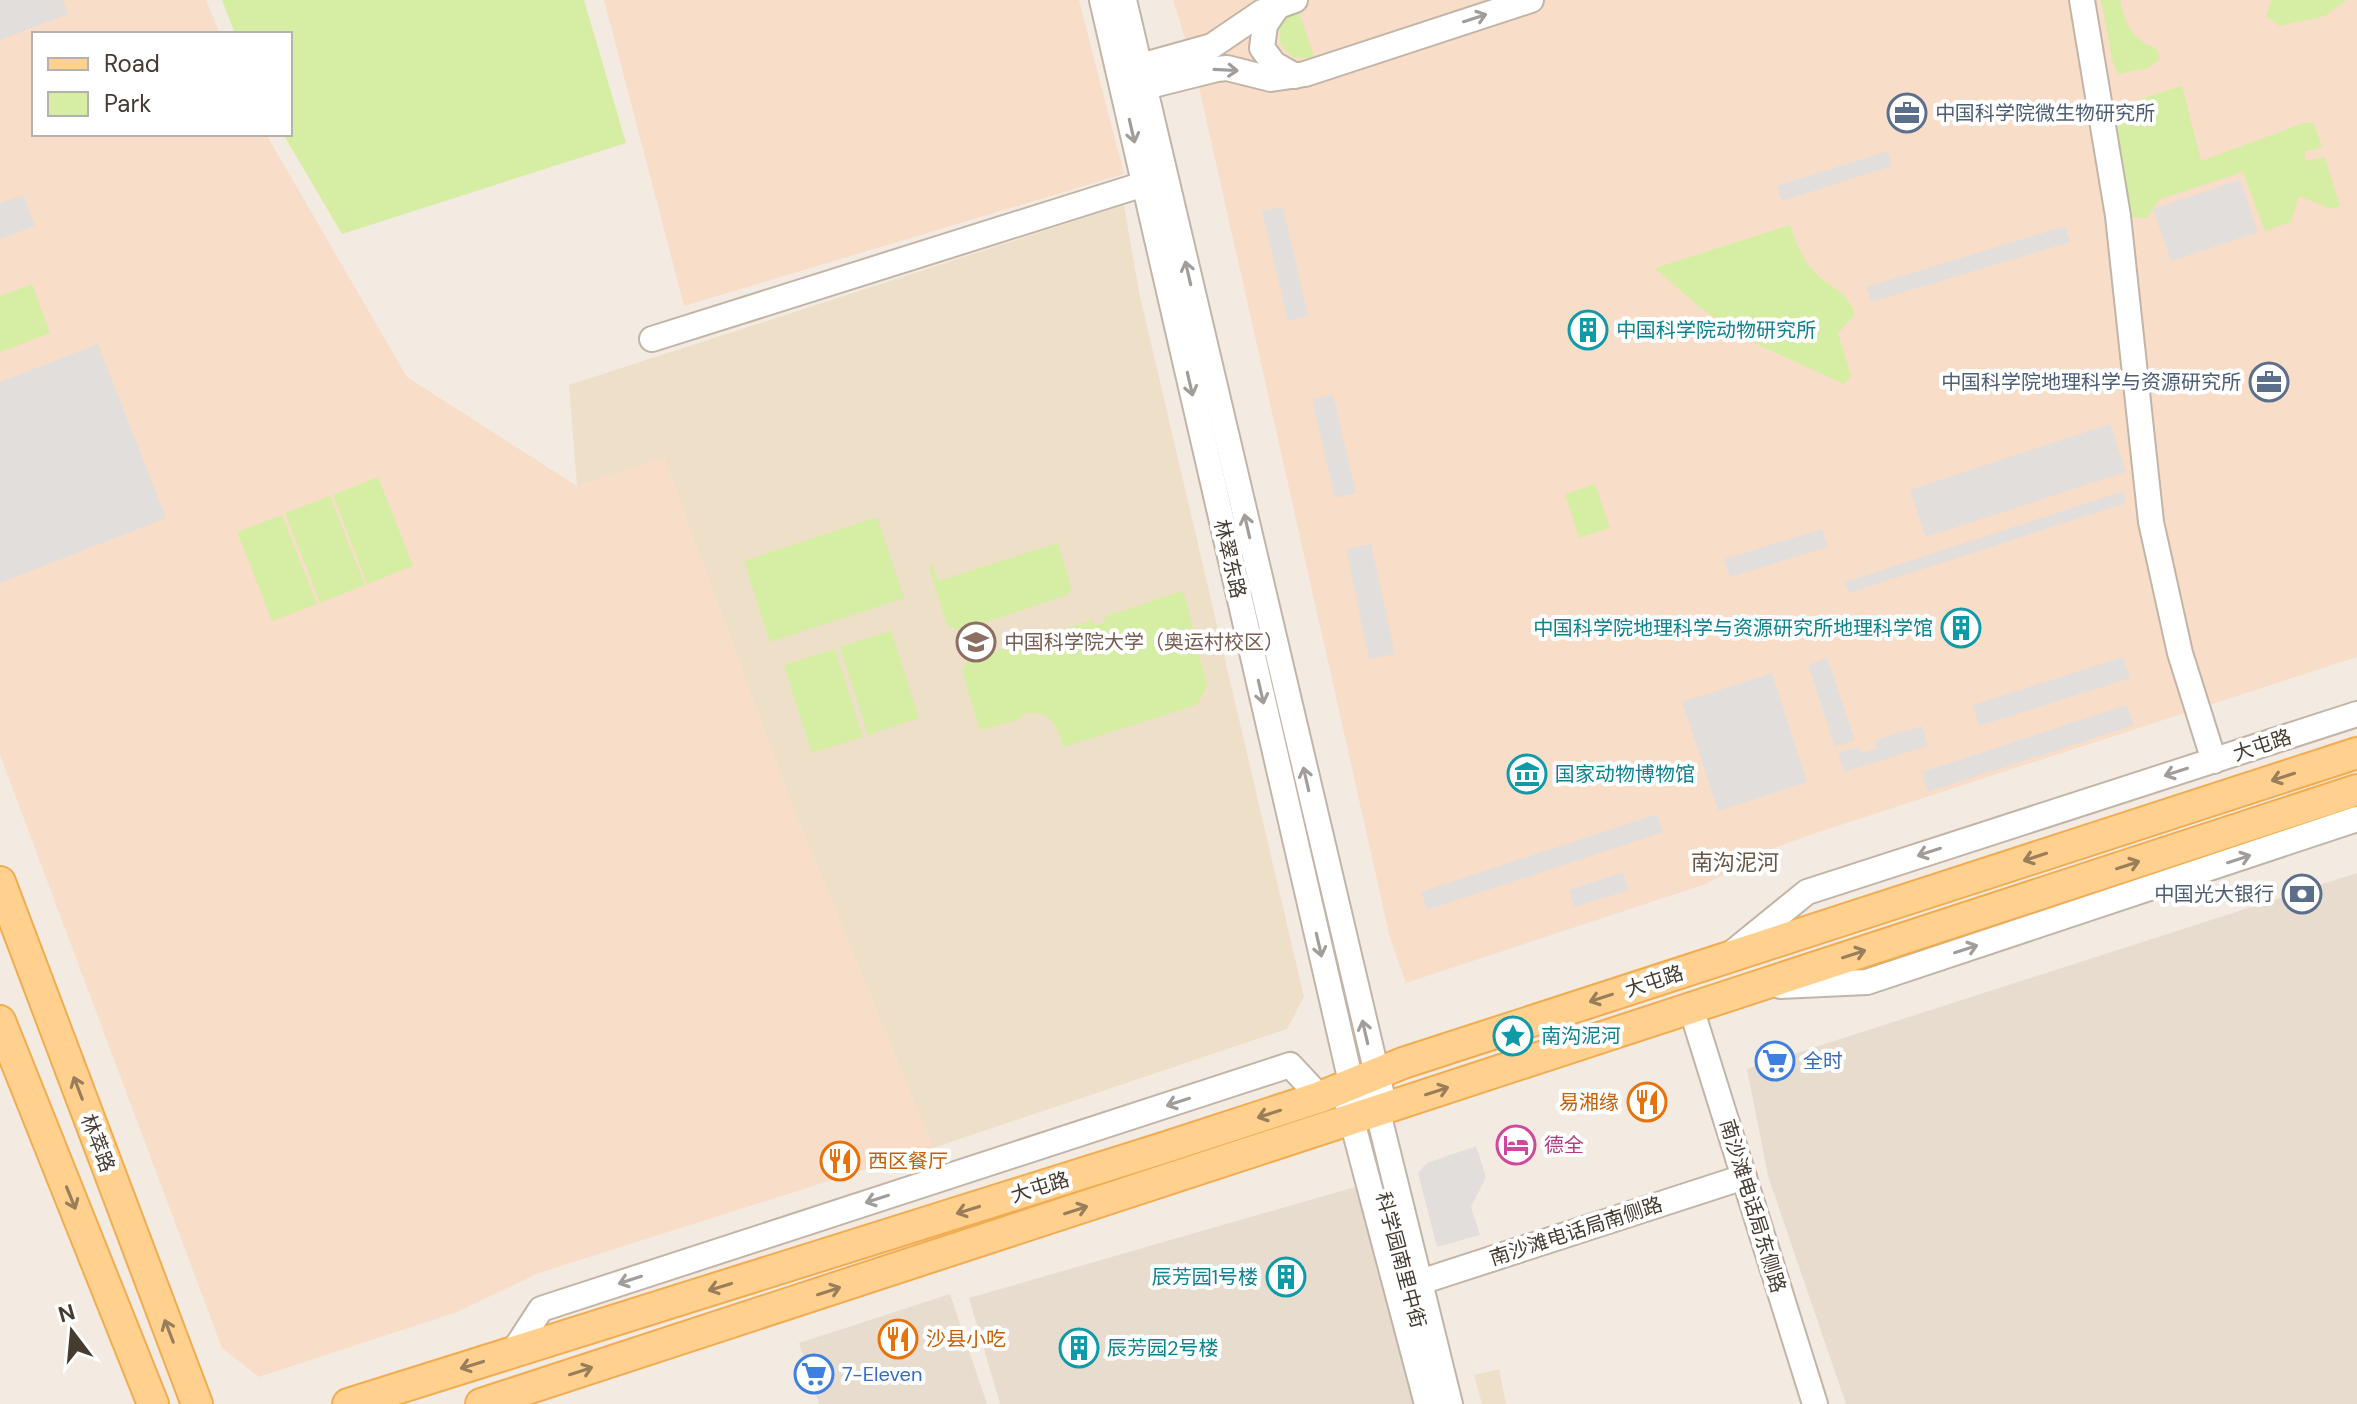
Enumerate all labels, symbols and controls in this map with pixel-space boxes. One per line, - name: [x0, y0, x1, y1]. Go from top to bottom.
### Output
- one-way arrow: [1462, 10, 1488, 25]
- legend: [32, 32, 292, 136]
- text: Road: [104, 48, 160, 79]
- one-way arrow: [1212, 63, 1239, 78]
- text: Park: [104, 88, 151, 119]
- office icon: 中国科学院微生物研究所: [1886, 92, 1928, 134]
- place label: 中国科学院微生物研究所: [1935, 100, 2155, 126]
- one-way arrow: [1125, 117, 1140, 143]
- one-way arrow: [1180, 260, 1195, 286]
- building icon: 中国科学院动物研究所: [1567, 309, 1609, 351]
- place label: 中国科学院动物研究所: [1616, 317, 1816, 343]
- office icon: 中国科学院地理科学与资源研究所: [2248, 361, 2290, 403]
- place label: 中国科学院地理科学与资源研究所: [1941, 369, 2241, 395]
- one-way arrow: [1183, 371, 1198, 396]
- one-way arrow: [1239, 514, 1254, 539]
- street label: 林翠东路: [1208, 517, 1252, 601]
- building icon: 中国科学院地理科学与资源研究所地理科学馆: [1940, 607, 1982, 649]
- place label: 中国科学院地理科学与资源研究所地理科学馆: [1533, 615, 1933, 641]
- school or university icon: 中国科学院大学（奥运村校区）: [955, 621, 997, 663]
- place label: 中国科学院大学（奥运村校区）: [1004, 629, 1284, 655]
- one-way arrow: [1254, 679, 1269, 704]
- street label: 大屯路: [2229, 723, 2295, 767]
- museum icon: 国家动物博物馆: [1506, 753, 1548, 795]
- place label: 国家动物博物馆: [1555, 761, 1695, 787]
- one-way arrow: [2164, 766, 2189, 781]
- one-way arrow: [1298, 767, 1313, 793]
- one-way arrow: [2270, 770, 2296, 785]
- one-way arrow: [1917, 846, 1942, 860]
- district label: 南沟泥河: [1691, 848, 1779, 877]
- one-way arrow: [2023, 850, 2049, 865]
- one-way arrow: [2226, 850, 2251, 865]
- one-way arrow: [2115, 856, 2140, 871]
- bank icon: 中国光大银行: [2281, 873, 2323, 915]
- place label: 中国光大银行: [2154, 881, 2274, 907]
- one-way arrow: [1312, 932, 1327, 958]
- one-way arrow: [1953, 941, 1978, 956]
- one-way arrow: [1841, 946, 1866, 961]
- street label: 大屯路: [1621, 959, 1687, 1003]
- one-way arrow: [1588, 992, 1613, 1007]
- place icon: 南沟泥河: [1492, 1015, 1534, 1057]
- one-way arrow: [1357, 1020, 1372, 1046]
- place label: 南沟泥河: [1541, 1023, 1621, 1049]
- supermarket icon: 全时: [1754, 1040, 1796, 1082]
- place label: 全时: [1803, 1048, 1843, 1074]
- one-way arrow: [70, 1076, 84, 1101]
- restaurant icon: 易湘缘: [1626, 1081, 1668, 1123]
- one-way arrow: [1423, 1083, 1449, 1098]
- place label: 易湘缘: [1559, 1089, 1619, 1115]
- one-way arrow: [1165, 1095, 1190, 1110]
- one-way arrow: [1256, 1107, 1281, 1122]
- street label: 林萃路: [75, 1110, 121, 1176]
- street label: 南沙滩电话局东侧路: [1714, 1116, 1792, 1296]
- hotel icon: 德全: [1495, 1124, 1537, 1166]
- place label: 德全: [1544, 1132, 1584, 1158]
- restaurant icon: 西区餐厅: [819, 1140, 861, 1182]
- place label: 西区餐厅: [868, 1148, 948, 1174]
- street label: 大屯路: [1008, 1166, 1072, 1208]
- one-way arrow: [64, 1185, 79, 1210]
- street label: 科学园南里中街: [1370, 1189, 1432, 1331]
- street label: 南沙滩电话局南侧路: [1486, 1191, 1666, 1271]
- one-way arrow: [865, 1193, 890, 1208]
- one-way arrow: [1062, 1202, 1088, 1217]
- one-way arrow: [955, 1203, 980, 1218]
- building icon: 辰芳园1号楼: [1265, 1256, 1307, 1298]
- place label: 辰芳园1号楼: [1152, 1264, 1258, 1290]
- one-way arrow: [618, 1274, 643, 1288]
- one-way arrow: [707, 1281, 732, 1296]
- one-way arrow: [816, 1282, 841, 1297]
- north arrow: [32, 1292, 112, 1372]
- text: N: [55, 1297, 78, 1329]
- restaurant icon: 沙县小吃: [877, 1318, 919, 1360]
- one-way arrow: [161, 1319, 175, 1344]
- place label: 沙县小吃: [926, 1326, 1006, 1352]
- building icon: 辰芳园2号楼: [1058, 1327, 1100, 1369]
- place label: 辰芳园2号楼: [1107, 1335, 1219, 1361]
- supermarket icon: 7-Eleven: [793, 1353, 835, 1395]
- one-way arrow: [459, 1359, 484, 1374]
- place label: 7-Eleven: [842, 1361, 922, 1387]
- one-way arrow: [569, 1363, 594, 1378]

